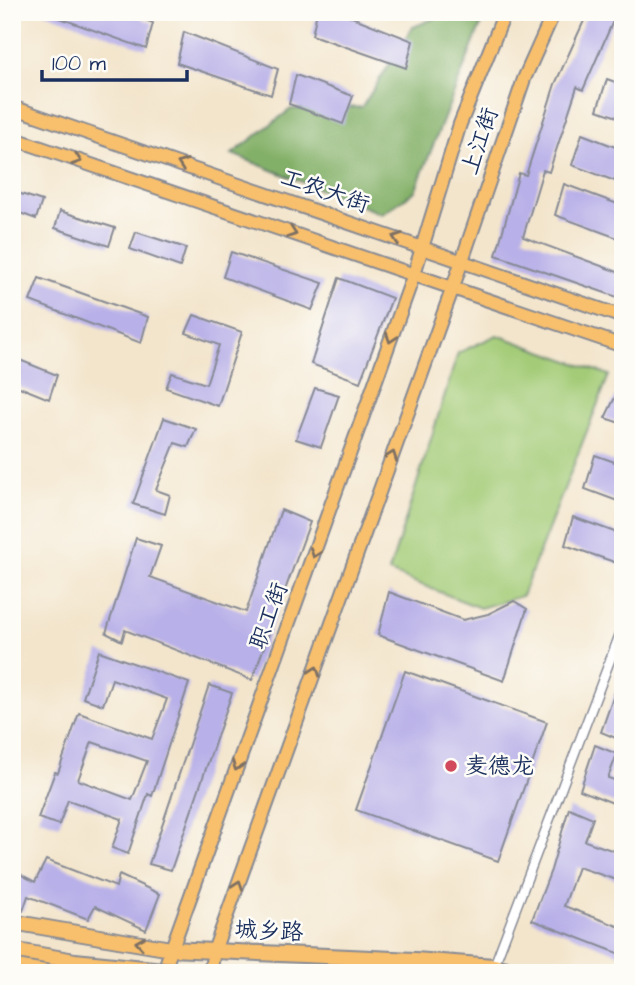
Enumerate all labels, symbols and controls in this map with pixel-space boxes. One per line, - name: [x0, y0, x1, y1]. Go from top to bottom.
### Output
- scale bar: [42, 38, 187, 82]
- text: 100 m: [52, 49, 107, 78]
- street label: 上江街: [454, 103, 506, 179]
- one-way arrow: [70, 152, 82, 166]
- one-way arrow: [176, 158, 188, 173]
- street label: 工农大街: [276, 161, 374, 221]
- one-way arrow: [286, 225, 298, 239]
- one-way arrow: [392, 232, 404, 246]
- one-way arrow: [385, 332, 399, 344]
- one-way arrow: [384, 451, 398, 463]
- one-way arrow: [309, 546, 323, 558]
- street label: 职工街: [242, 578, 296, 654]
- one-way arrow: [307, 665, 321, 677]
- place label: 麦德龙: [465, 750, 534, 782]
- marker: 麦德龙: [443, 758, 459, 774]
- one-way arrow: [231, 760, 245, 772]
- one-way arrow: [230, 879, 244, 891]
- street label: 城乡路: [234, 913, 304, 949]
- one-way arrow: [134, 936, 146, 951]

